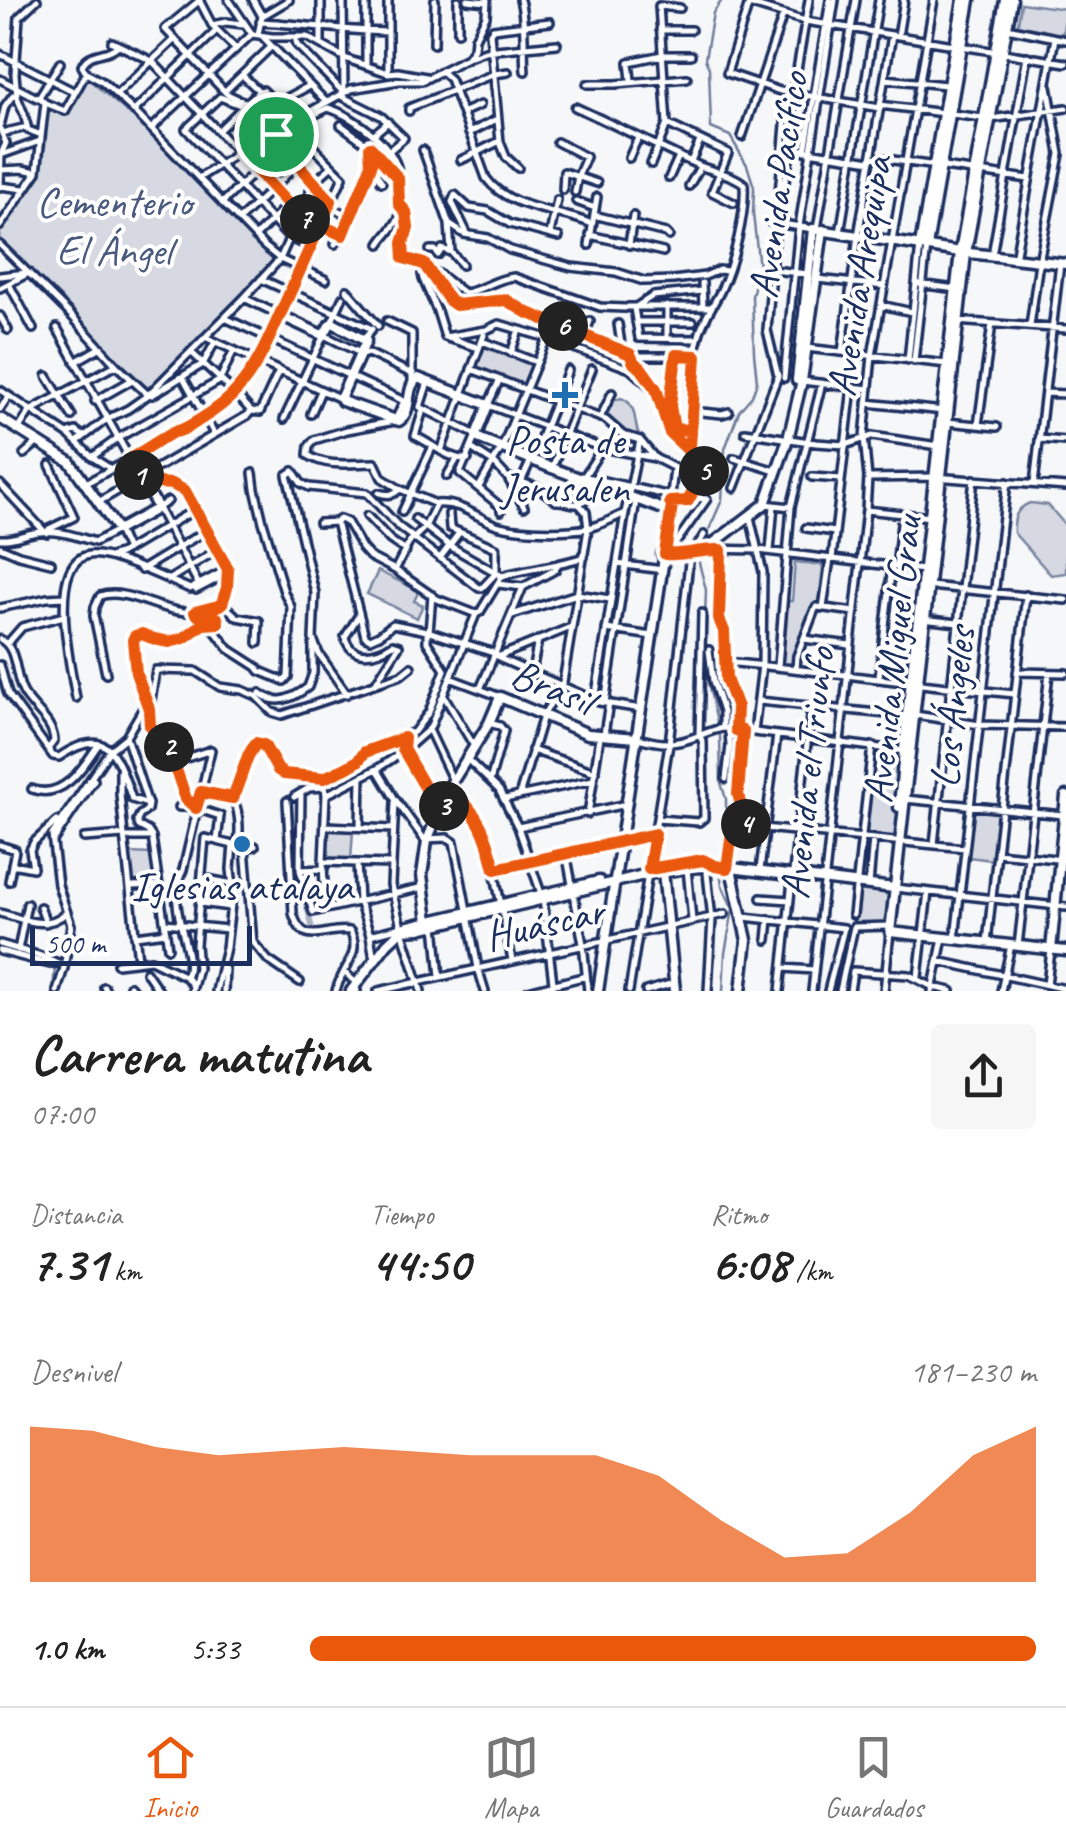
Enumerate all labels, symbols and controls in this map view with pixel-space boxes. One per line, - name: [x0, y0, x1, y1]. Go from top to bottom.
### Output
- street label: Avenida Pacífico: [736, 67, 821, 301]
- pin: [234, 92, 319, 177]
- icon: arrive: [249, 107, 304, 162]
- street label: Avenida Arequipa: [814, 150, 905, 400]
- park label: Cementerio El Ángel: [36, 176, 196, 277]
- pin: 7: [280, 194, 330, 244]
- text: 7: [299, 201, 311, 236]
- pin: 6: [538, 301, 588, 351]
- text: 6: [556, 308, 570, 343]
- marker: Posta de Jerusalen: [552, 382, 578, 408]
- place label: Posta de Jerusalen: [499, 414, 630, 515]
- pin: 5: [679, 446, 729, 496]
- pin: 1: [114, 450, 164, 500]
- text: 5: [698, 453, 710, 488]
- text: 1: [133, 457, 145, 492]
- street label: Avenida Miguel Grau: [851, 511, 934, 805]
- street label: Los Ángeles: [918, 621, 988, 790]
- street label: Avenida el Triunfo: [768, 643, 847, 901]
- street label: Brasil: [503, 647, 608, 730]
- pin: 2: [144, 722, 194, 772]
- text: 2: [163, 729, 175, 764]
- pin: 3: [419, 781, 469, 831]
- text: 3: [438, 788, 450, 823]
- pin: 4: [721, 799, 771, 849]
- text: 4: [740, 806, 752, 841]
- marker: Iglesias atalaya: [231, 833, 253, 855]
- place label: Iglesias atalaya: [131, 860, 355, 913]
- street label: Huáscar: [480, 883, 612, 963]
- scale bar: [30, 921, 252, 966]
- text: 500 m: [45, 926, 105, 961]
- text: Carrera matutina: [30, 1020, 368, 1090]
- button: share: [931, 1024, 1036, 1129]
- text: 07:00: [30, 1093, 94, 1134]
- text: Distancia: [30, 1197, 122, 1232]
- text: Tiempo: [370, 1197, 434, 1232]
- text: Ritmo: [711, 1197, 767, 1232]
- text: 7.31: [30, 1232, 107, 1295]
- text: 44:50: [370, 1232, 469, 1295]
- text: 6:08: [711, 1232, 789, 1295]
- text: km: [107, 1253, 141, 1288]
- text: /km: [789, 1253, 832, 1288]
- text: Desnivel: [30, 1351, 117, 1392]
- text: 181–230 m: [910, 1351, 1036, 1392]
- text: 1.0 km: [30, 1628, 104, 1669]
- text: 5:33: [190, 1628, 240, 1669]
- tab: Inicio: [143, 1730, 198, 1825]
- tab: Mapa: [484, 1730, 539, 1825]
- tab: Guardados: [825, 1730, 923, 1825]

